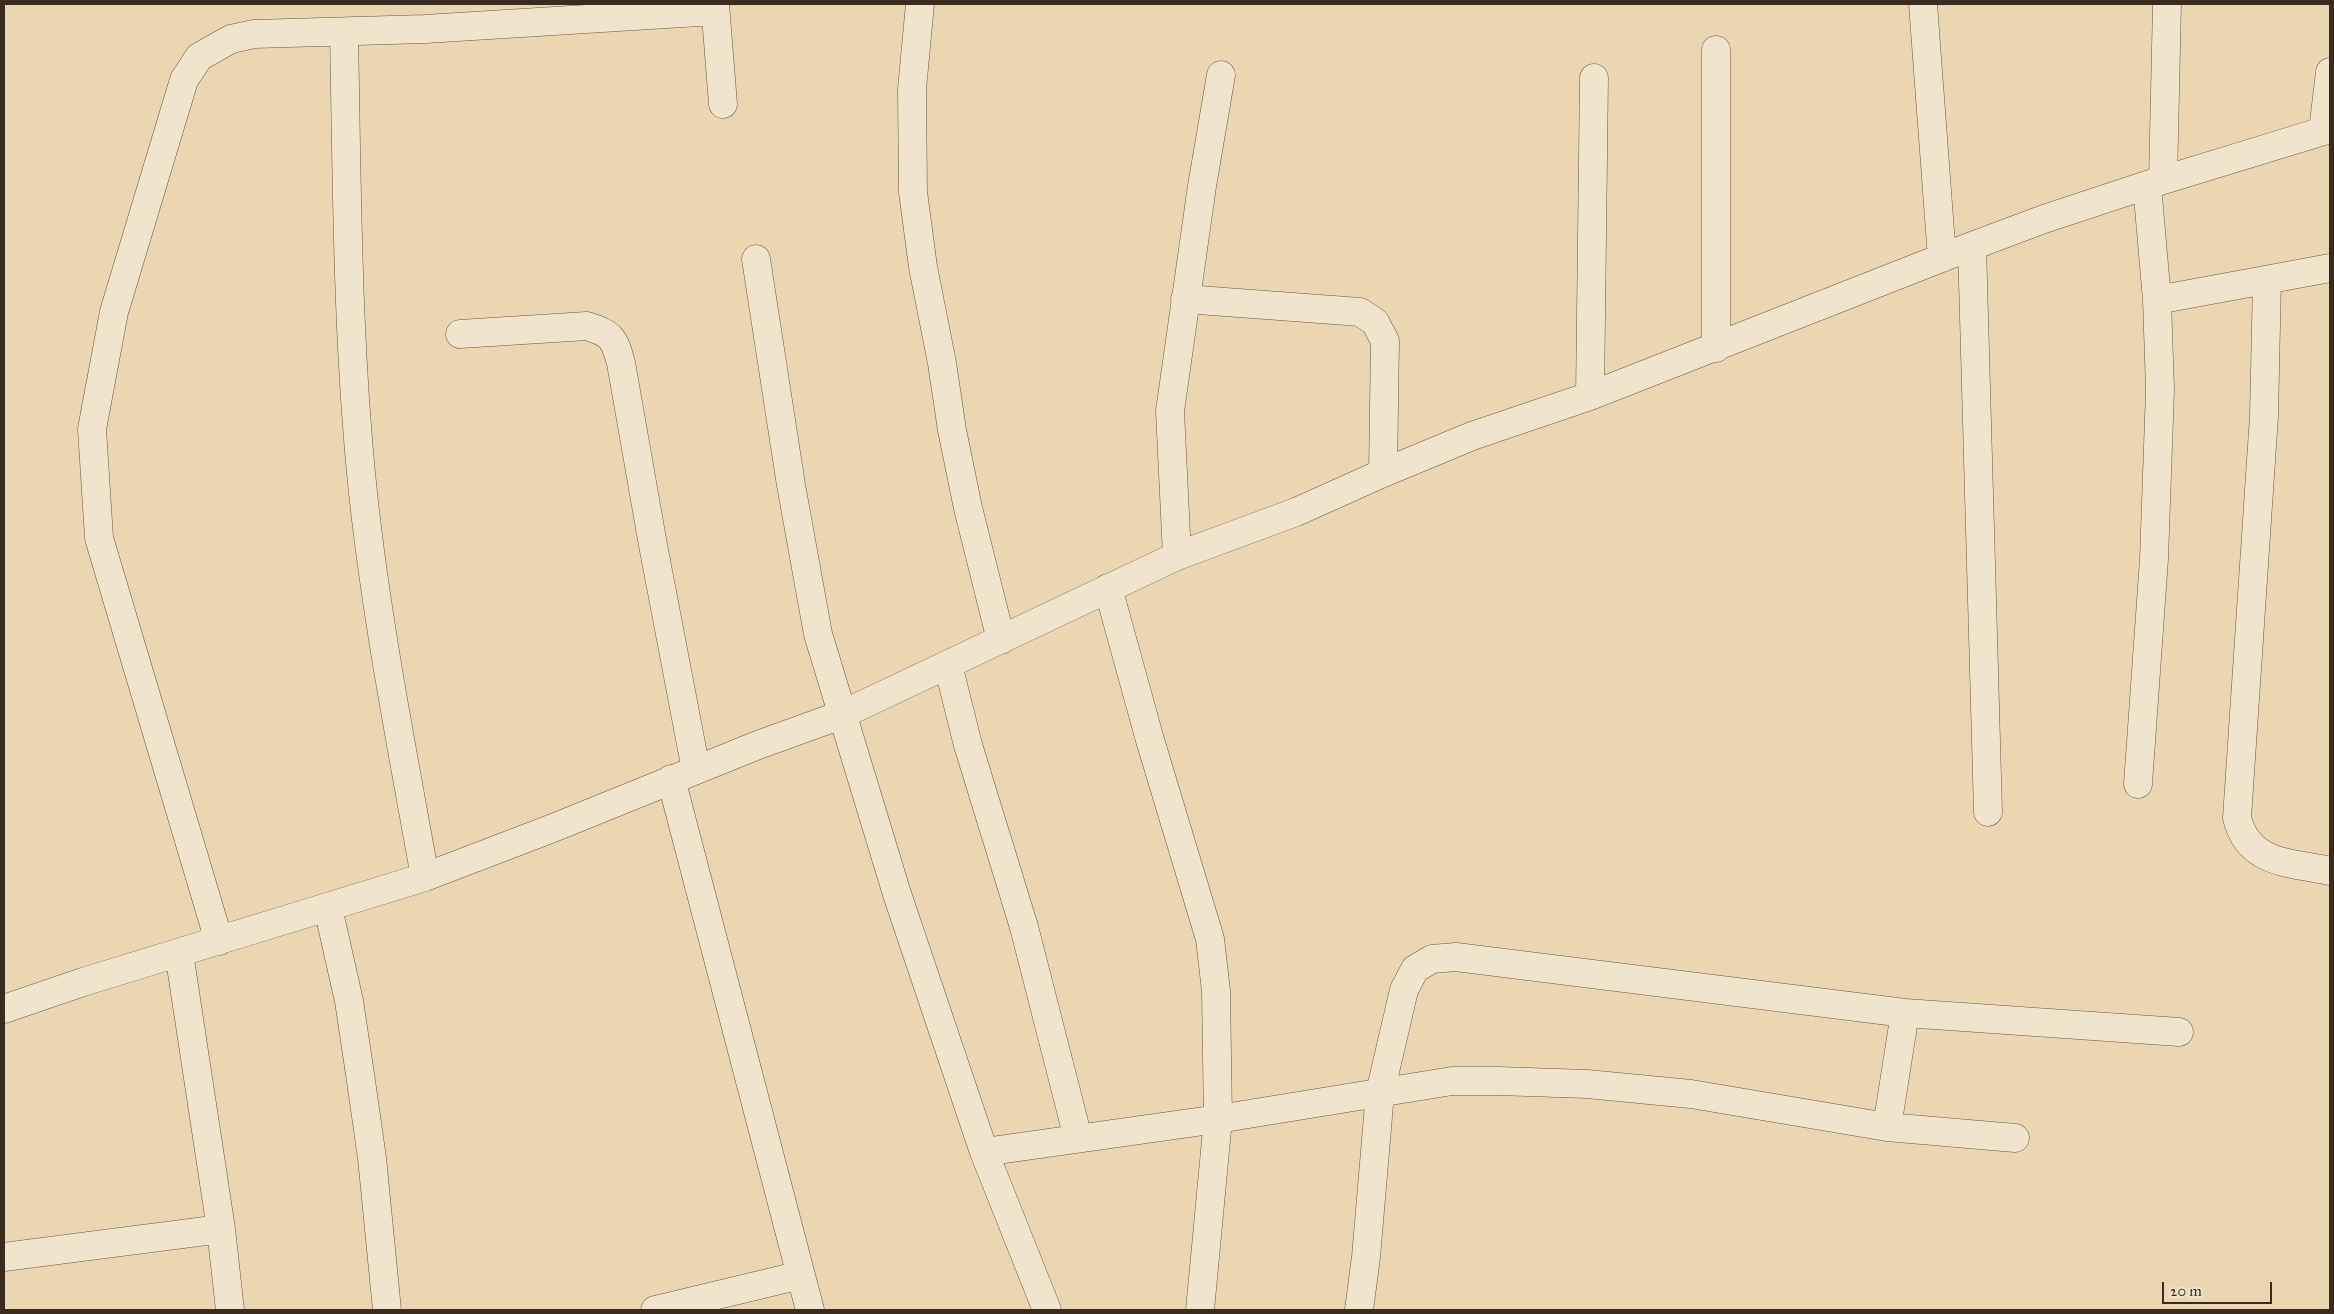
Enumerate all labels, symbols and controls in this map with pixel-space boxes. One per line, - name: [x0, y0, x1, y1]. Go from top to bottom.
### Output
- scale bar: [2164, 1272, 2274, 1304]
- text: 20 m: [2170, 1282, 2202, 1300]

